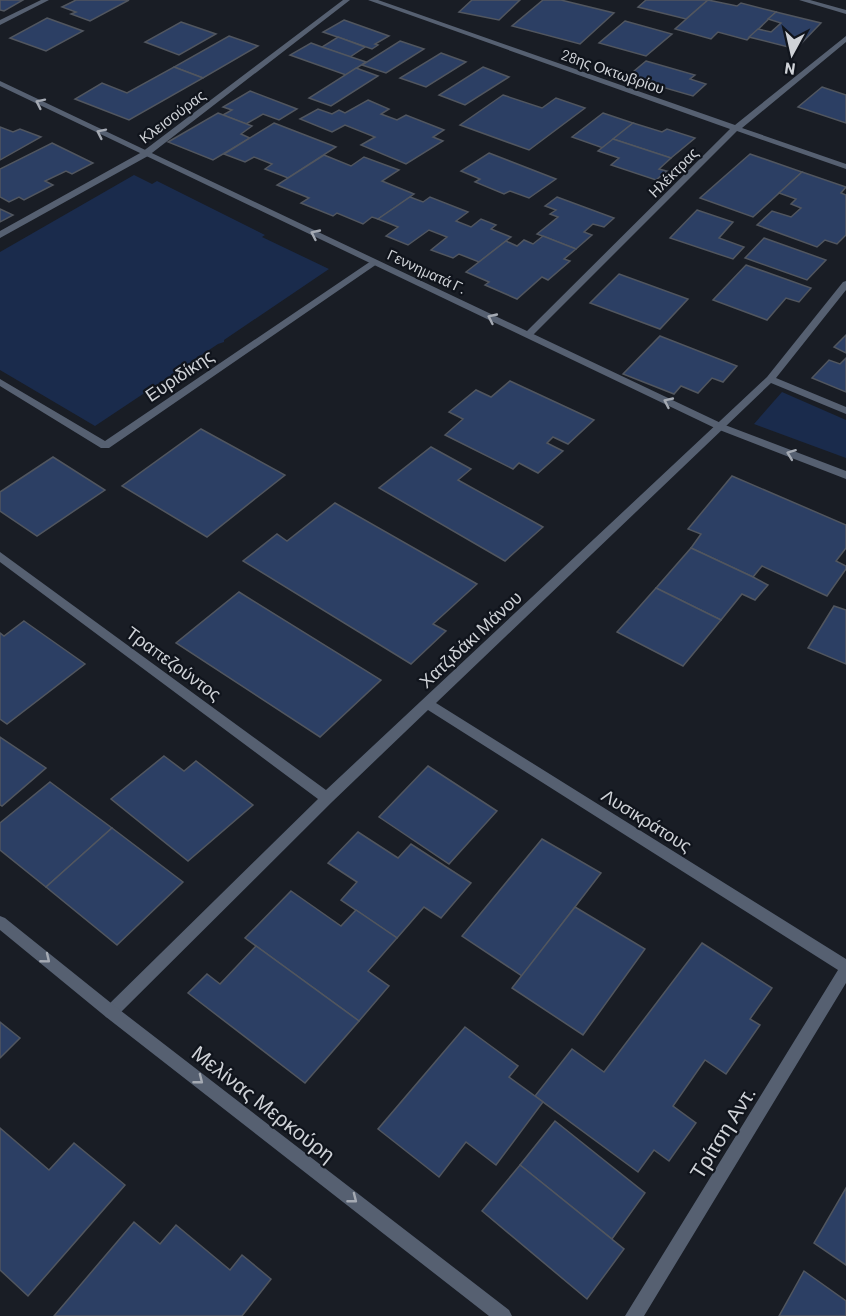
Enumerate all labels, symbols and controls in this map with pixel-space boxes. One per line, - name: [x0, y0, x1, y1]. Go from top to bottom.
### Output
- north arrow: [762, 24, 822, 84]
- street label: 28ης Οκτωβρίου: [559, 45, 667, 97]
- text: N: [783, 59, 796, 79]
- street label: Κλεισούρας: [136, 85, 208, 147]
- one-way arrow: [36, 99, 47, 110]
- one-way arrow: [97, 128, 108, 140]
- street label: Ηλέκτρας: [644, 143, 702, 201]
- one-way arrow: [311, 230, 322, 242]
- street label: Γεννηματά Γ.: [385, 245, 469, 297]
- one-way arrow: [487, 313, 498, 325]
- street label: Ευριδίκης: [141, 344, 218, 406]
- one-way arrow: [663, 397, 674, 409]
- one-way arrow: [787, 449, 798, 461]
- street label: Χατζιδάκι Μάνου: [414, 586, 526, 692]
- street label: Τραπεζούντος: [122, 621, 226, 705]
- street label: Λυσικράτους: [598, 784, 696, 857]
- one-way arrow: [39, 952, 50, 963]
- street label: Μελίνας Μερκούρη: [187, 1039, 341, 1167]
- one-way arrow: [192, 1072, 203, 1083]
- street label: Τρίτση Αντ.: [684, 1081, 760, 1183]
- one-way arrow: [346, 1192, 357, 1203]

